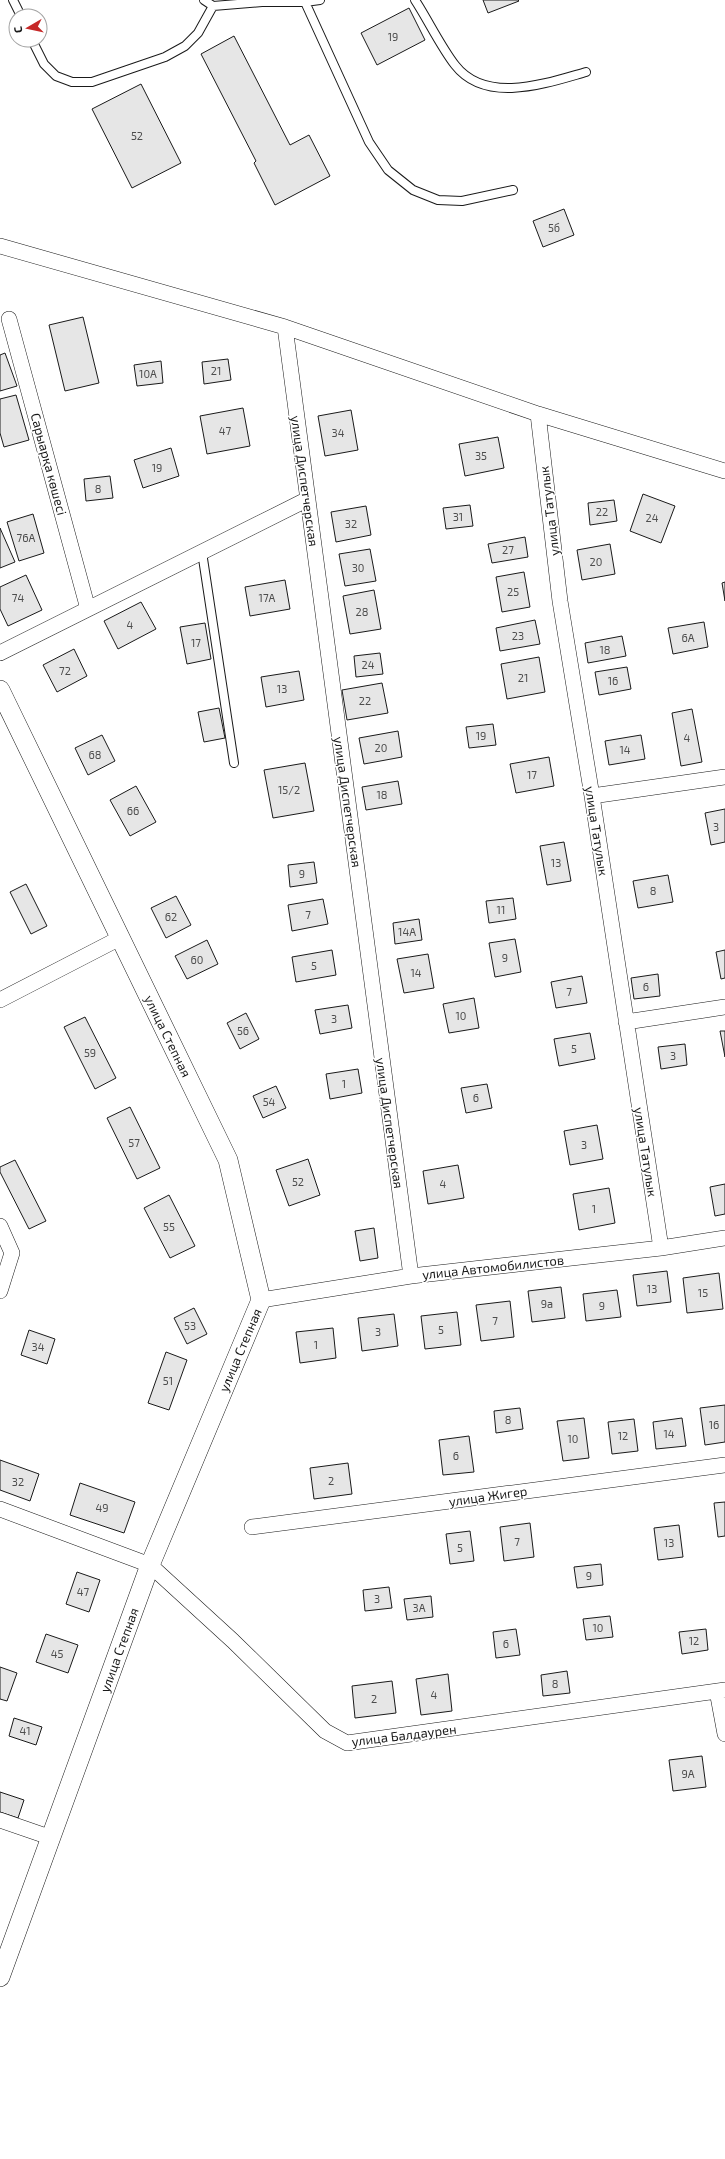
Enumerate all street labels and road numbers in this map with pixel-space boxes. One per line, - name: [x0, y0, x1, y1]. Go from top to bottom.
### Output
- street label: Сарыарқа көшесі: [28, 411, 70, 517]
- street label: улица Диспетчерская: [288, 415, 322, 547]
- street label: улица Татулык: [536, 465, 562, 557]
- street label: улица Диспетчерская: [331, 736, 365, 868]
- street label: улица Татулык: [582, 785, 612, 877]
- street label: улица Степная: [141, 992, 195, 1080]
- street label: улица Диспетчерская: [373, 1057, 407, 1189]
- street label: улица Татулык: [631, 1106, 661, 1198]
- street label: улица Автомобилистов: [421, 1252, 565, 1282]
- street label: улица Степная: [215, 1306, 265, 1394]
- street label: улица Жигер: [448, 1483, 528, 1509]
- street label: улица Степная: [96, 1605, 142, 1695]
- street label: улица Балдаурен: [351, 1721, 457, 1749]

